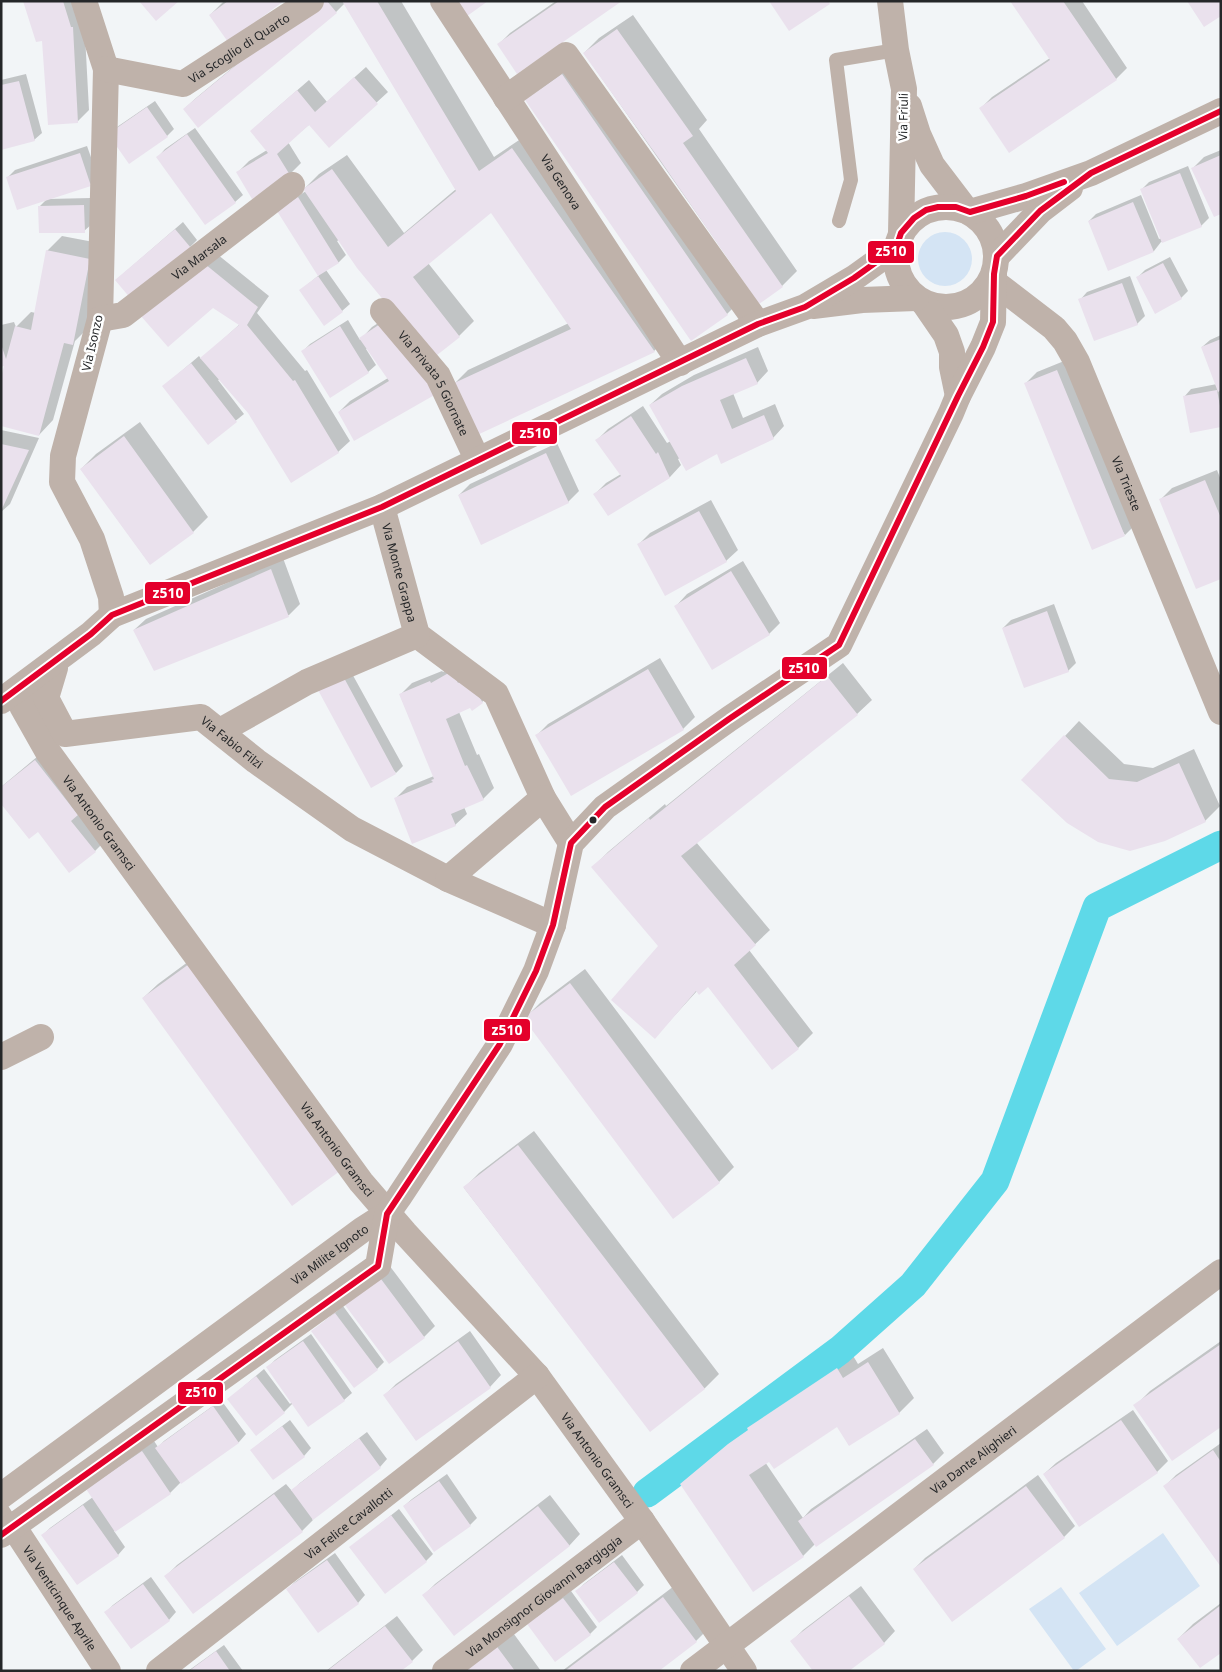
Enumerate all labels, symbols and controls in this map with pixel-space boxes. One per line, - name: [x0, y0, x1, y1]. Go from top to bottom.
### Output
- street label: Via Scoglio di Quarto: [185, 9, 293, 87]
- street label: Via Friuli: [894, 93, 912, 141]
- street label: Via Genova: [537, 151, 586, 213]
- street label: Via Marsala: [168, 230, 230, 283]
- line badge: z510: [867, 240, 915, 264]
- text: z510: [876, 241, 906, 260]
- street label: Via Isonzo: [77, 313, 107, 373]
- street label: Via Privata 5 Giornate: [395, 327, 473, 438]
- line badge: z510: [511, 421, 558, 445]
- text: z510: [520, 423, 550, 442]
- street label: Via Trieste: [1108, 453, 1146, 514]
- street label: Via Monte Grappa: [378, 521, 422, 624]
- line badge: z510: [144, 581, 191, 605]
- text: z510: [153, 583, 183, 602]
- line badge: z510: [781, 656, 828, 680]
- text: z510: [789, 658, 819, 677]
- street label: Via Fabio Filzi: [197, 712, 267, 772]
- street label: Via Antonio Gramsci: [59, 772, 140, 874]
- unlabelled marker: [588, 815, 598, 825]
- line badge: z510: [483, 1018, 531, 1042]
- text: z510: [492, 1020, 522, 1039]
- street label: Via Antonio Gramsci: [297, 1098, 378, 1200]
- street label: Via Milite Ignoto: [287, 1220, 371, 1288]
- line badge: z510: [177, 1381, 224, 1405]
- text: z510: [186, 1382, 216, 1401]
- street label: Via Antonio Gramsci: [557, 1409, 638, 1511]
- street label: Via Dante Alighieri: [926, 1421, 1020, 1498]
- street label: Via Felice Cavallotti: [301, 1484, 396, 1563]
- street label: Via Monsignor Giovanni Bargiggia: [462, 1531, 625, 1661]
- street label: Via Venticinque Aprile: [19, 1542, 101, 1654]

